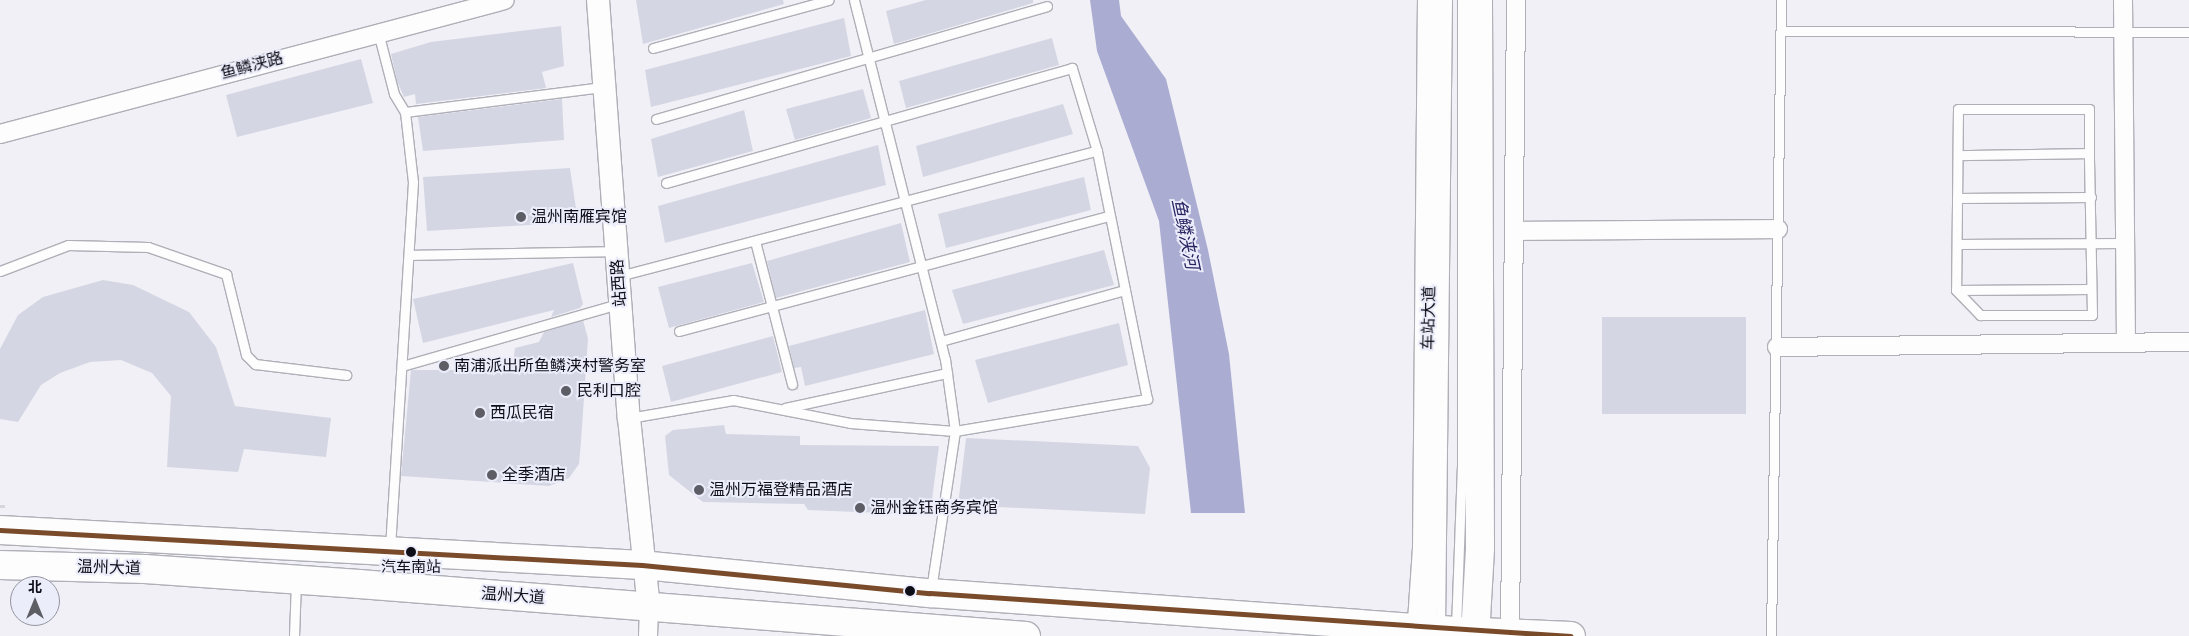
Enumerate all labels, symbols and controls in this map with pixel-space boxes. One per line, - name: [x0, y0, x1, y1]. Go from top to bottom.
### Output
- street label: 鱼鳞浃路: [219, 48, 285, 84]
- water label: 鱼鳞浃河: [1167, 197, 1203, 271]
- place label: 温州南雁宾馆: [531, 207, 627, 227]
- marker: 温州南雁宾馆: [515, 211, 527, 223]
- street label: 站西路: [608, 258, 630, 308]
- street label: 车站大道: [1419, 286, 1439, 350]
- place label: 南浦派出所鱼鳞浃村警务室: [454, 356, 646, 376]
- marker: 南浦派出所鱼鳞浃村警务室: [438, 360, 450, 372]
- place label: 民利口腔: [577, 381, 641, 401]
- marker: 民利口腔: [559, 384, 573, 398]
- place label: 西瓜民宿: [490, 403, 554, 423]
- marker: 西瓜民宿: [474, 407, 486, 419]
- place label: 全季酒店: [502, 465, 566, 485]
- marker: 全季酒店: [486, 469, 498, 481]
- place label: 温州万福登精品酒店: [709, 480, 853, 500]
- marker: 温州万福登精品酒店: [693, 484, 705, 496]
- place label: 温州金钰商务宾馆: [870, 498, 998, 518]
- marker: 温州金钰商务宾馆: [854, 502, 866, 514]
- marker: 汽车南站: [406, 547, 416, 557]
- street label: 温州大道: [77, 557, 141, 579]
- place label: 汽车南站: [381, 559, 441, 577]
- north arrow: [10, 576, 60, 626]
- text: 北: [28, 579, 42, 595]
- street label: 温州大道: [480, 584, 546, 608]
- unlabelled marker: [905, 586, 915, 596]

